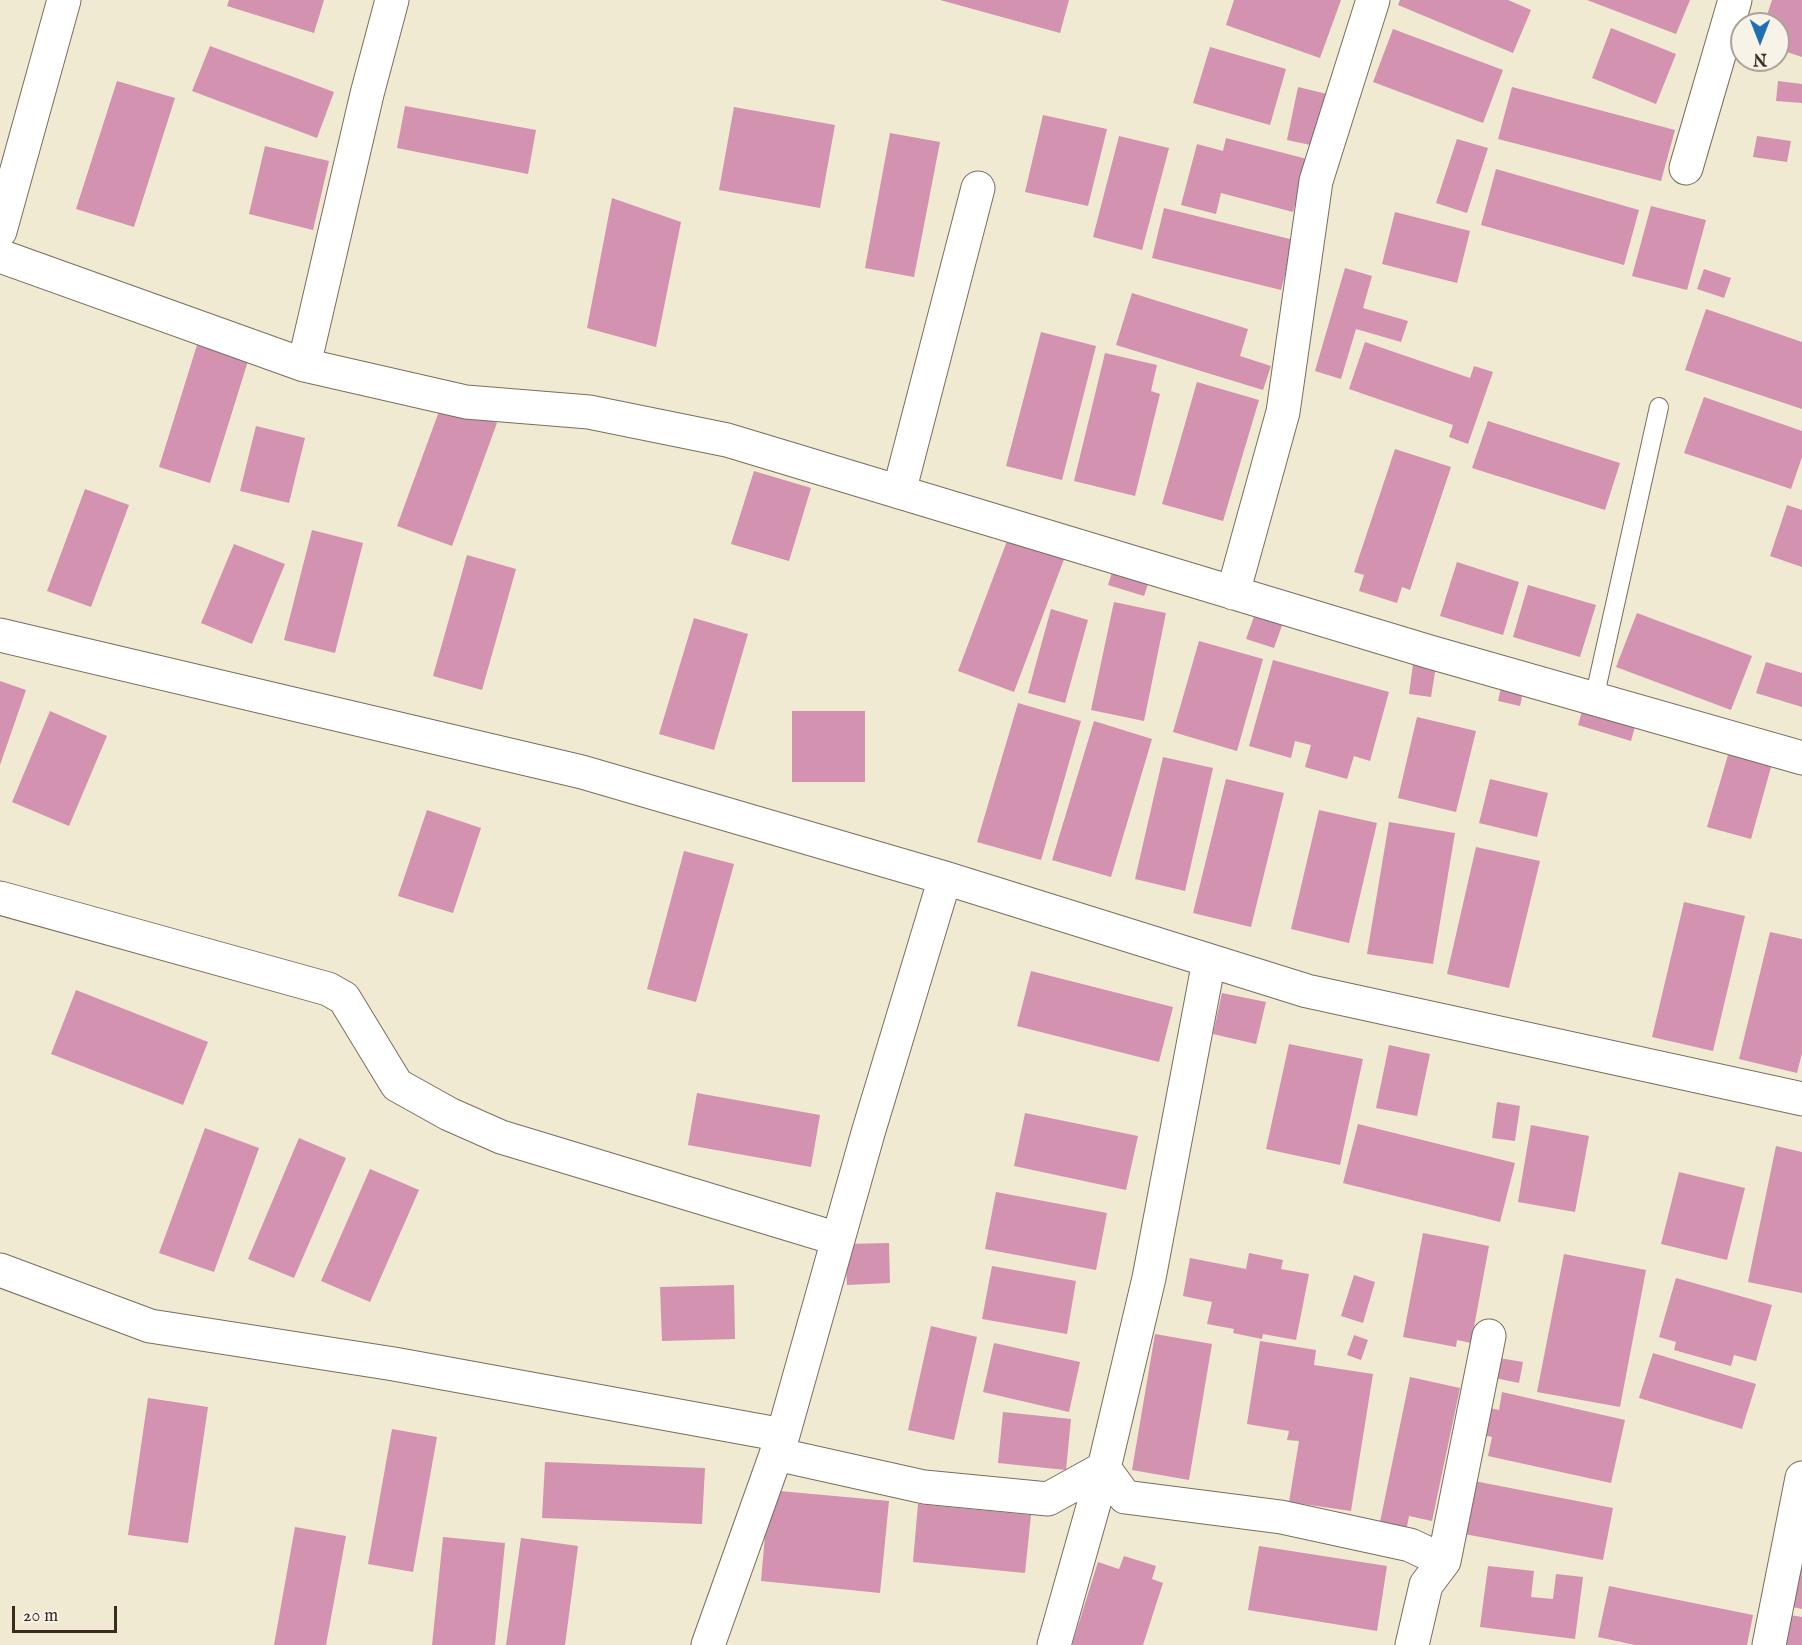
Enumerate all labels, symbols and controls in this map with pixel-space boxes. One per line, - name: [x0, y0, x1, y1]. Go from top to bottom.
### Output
- north arrow: [1730, 12, 1790, 72]
- text: N: [1753, 48, 1767, 68]
- scale bar: [15, 1594, 120, 1632]
- text: 20 m: [23, 1605, 58, 1628]

